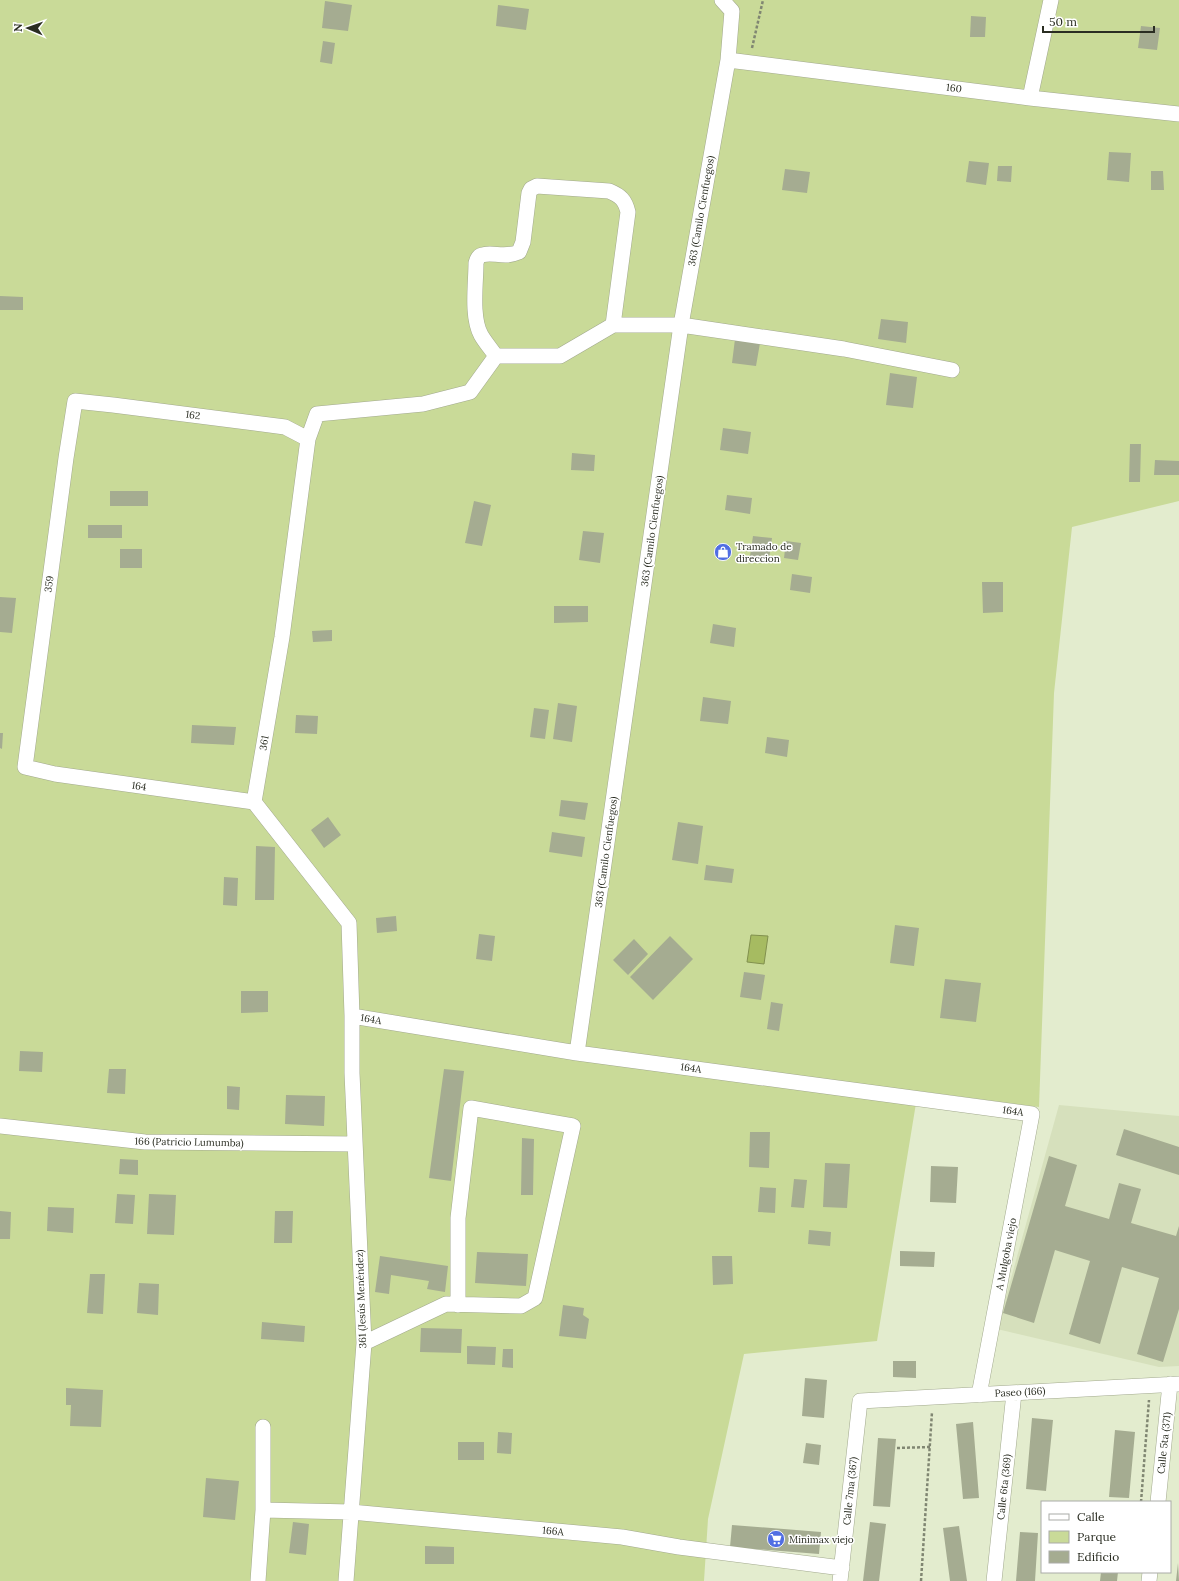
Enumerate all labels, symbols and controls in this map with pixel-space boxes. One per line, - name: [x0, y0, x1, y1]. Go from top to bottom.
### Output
- north arrow: [8, 8, 48, 48]
- scale bar: [1043, 8, 1154, 34]
- text: 50 m: [1049, 14, 1077, 29]
- text: N: [11, 23, 25, 32]
- street label: 160: [945, 81, 963, 95]
- street label: 363 (Camilo Cienfuegos): [685, 155, 717, 267]
- street label: 162: [185, 408, 201, 422]
- street label: 363 (Camilo Cienfuegos): [638, 475, 666, 587]
- place label: Tramado de direccion: [736, 540, 792, 565]
- shop icon: Tramado de direccion: [713, 542, 733, 562]
- street label: 359: [41, 575, 57, 593]
- street label: 361: [256, 734, 272, 752]
- street label: 164: [131, 779, 148, 794]
- street label: 363 (Camilo Cienfuegos): [592, 796, 620, 908]
- street label: 164A: [360, 1011, 383, 1027]
- street label: 164A: [680, 1060, 703, 1076]
- street label: 164A: [1002, 1103, 1025, 1119]
- street label: 166 (Patricio Lumumba): [134, 1135, 244, 1149]
- street label: A Mulgoba viejo: [992, 1217, 1019, 1292]
- street label: 361 (Jesús Menéndez): [353, 1249, 369, 1349]
- street label: Paseo (166): [994, 1384, 1046, 1400]
- street label: Calle 5ta (371): [1154, 1411, 1174, 1475]
- street label: Calle 6ta (369): [994, 1453, 1014, 1521]
- street label: Calle 7ma (367): [840, 1456, 860, 1526]
- legend: [1041, 1501, 1171, 1573]
- text: Calle: [1077, 1509, 1105, 1524]
- street label: 166A: [542, 1524, 565, 1538]
- supermarket icon: Minimax viejo: [766, 1529, 786, 1549]
- text: Parque: [1077, 1529, 1117, 1544]
- place label: Minimax viejo: [789, 1533, 854, 1546]
- text: Edificio: [1077, 1549, 1119, 1564]

